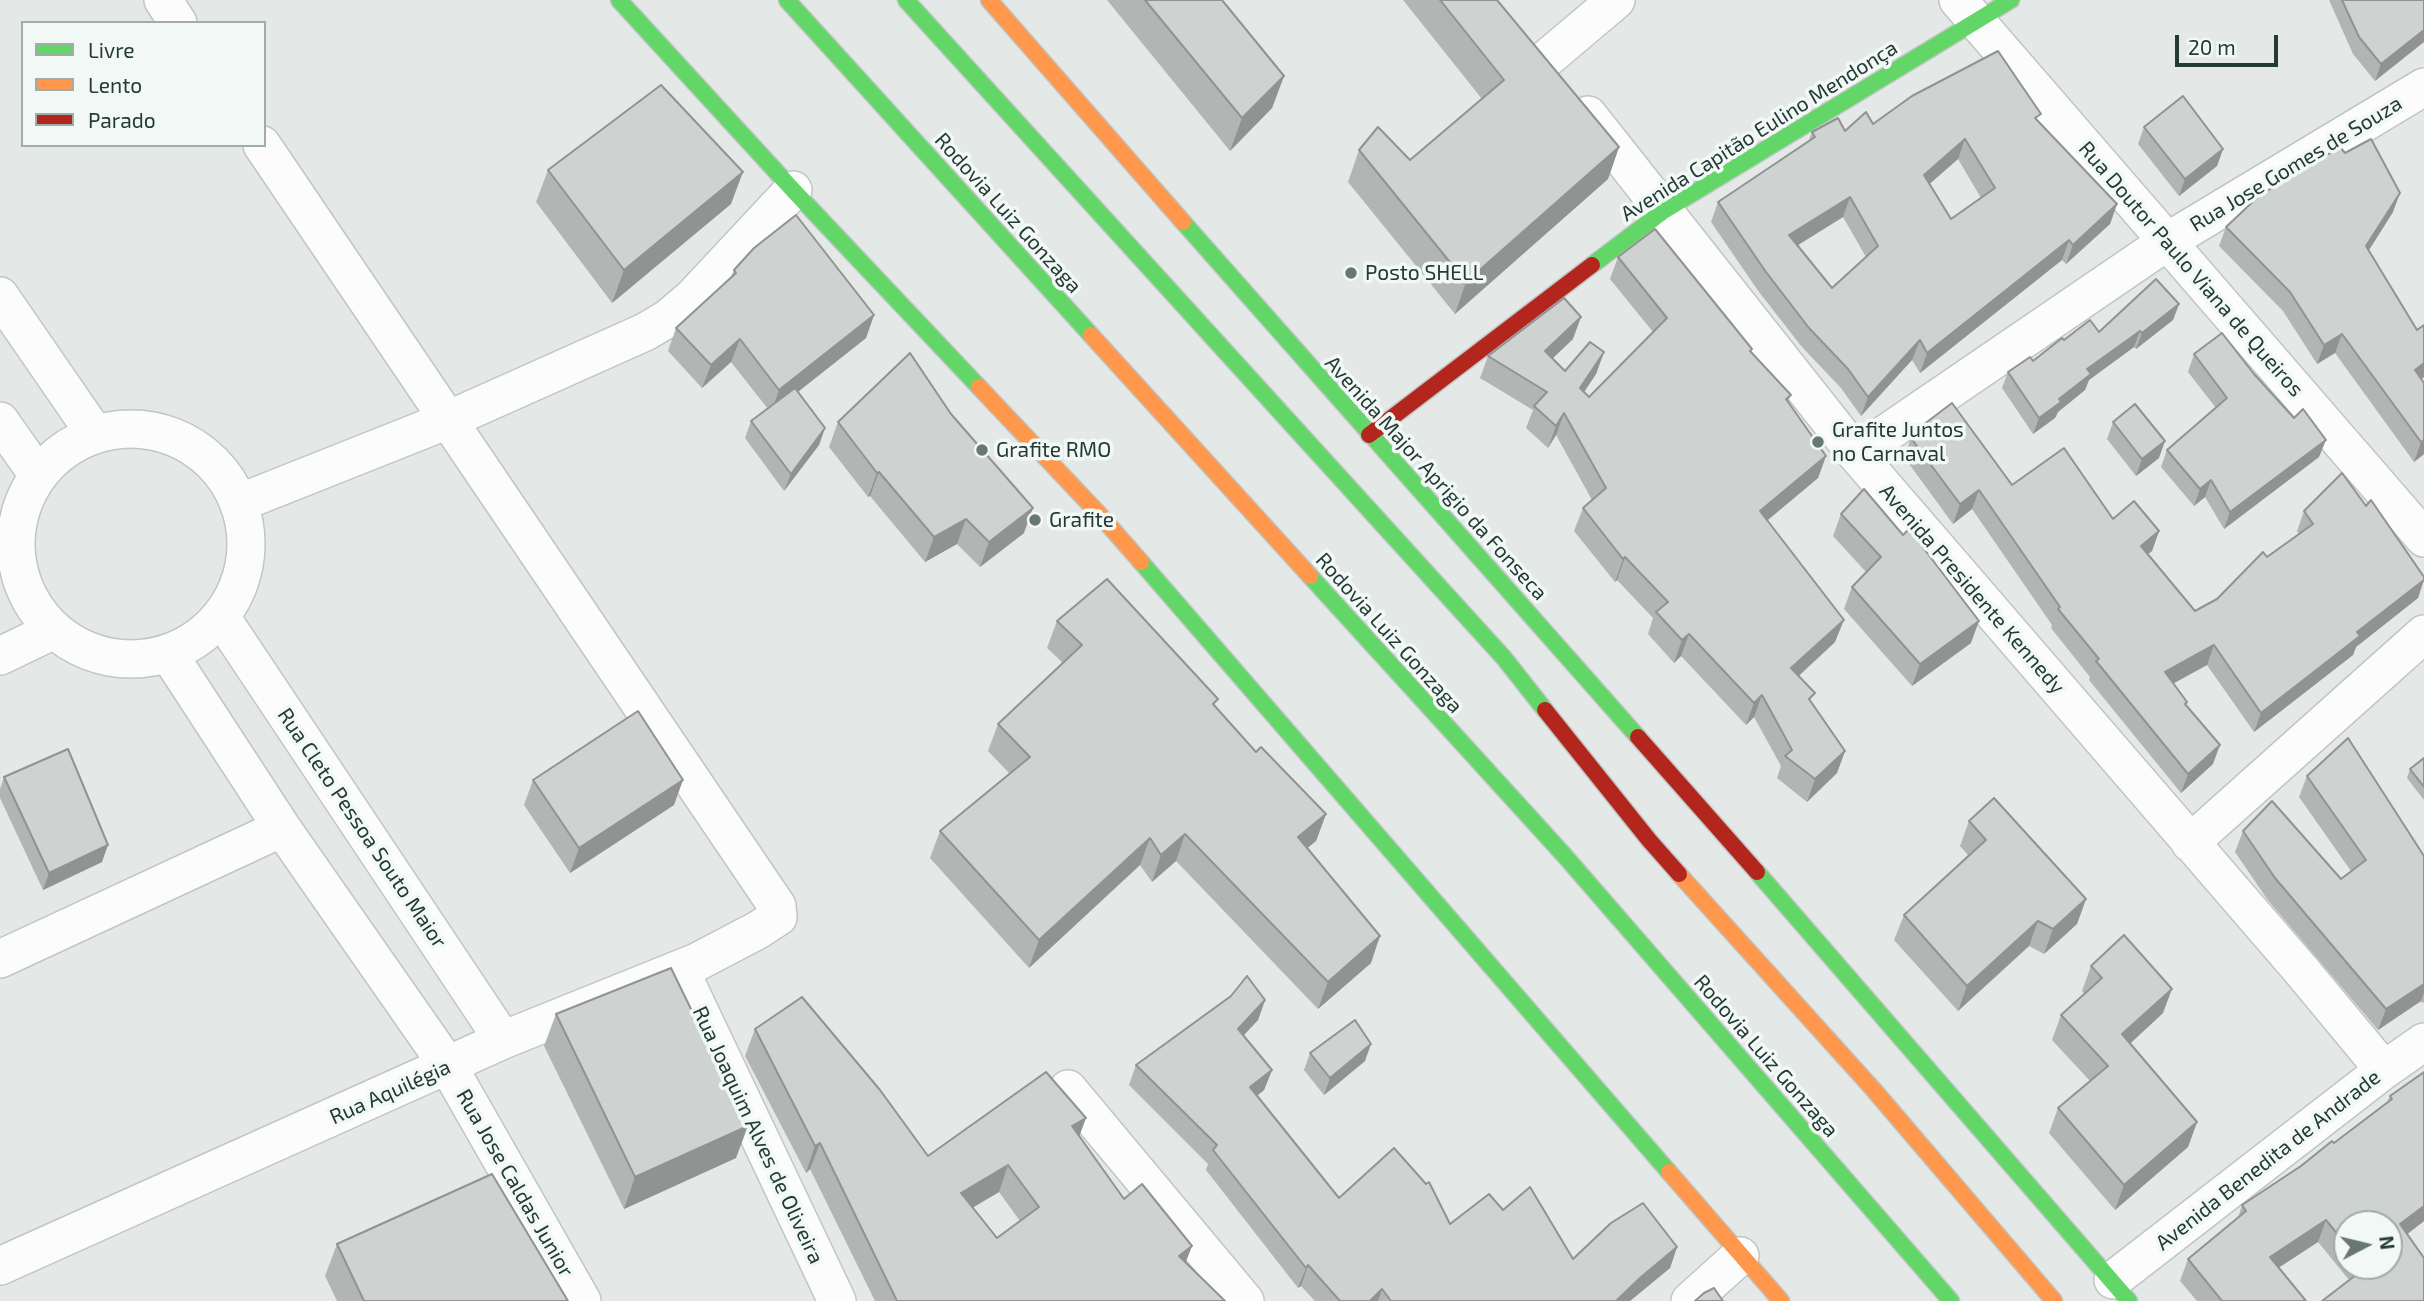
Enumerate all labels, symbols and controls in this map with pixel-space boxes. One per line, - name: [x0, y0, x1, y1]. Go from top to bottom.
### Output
- legend: [21, 21, 266, 147]
- scale bar: [2179, 21, 2282, 65]
- text: 20 m: [2188, 34, 2236, 59]
- street label: Avenida Capitão Eulino Mendonça: [1616, 35, 1902, 227]
- text: Livre: [88, 37, 135, 62]
- text: Lento: [88, 72, 142, 97]
- street label: Rua Jose Gomes de Souza: [2185, 91, 2407, 237]
- text: Parado: [88, 107, 156, 132]
- street label: Rodovia Luiz Gonzaga: [929, 128, 1087, 298]
- street label: Rua Doutor Paulo Viana de Queiros: [2073, 136, 2309, 402]
- place label: Posto SHELL: [1365, 260, 1484, 286]
- marker: Posto SHELL: [1343, 265, 1359, 281]
- street label: Avenida Major Aprigio da Fonseca: [1319, 351, 1553, 605]
- place label: Grafite Juntos no Carnaval: [1832, 417, 1964, 467]
- marker: Grafite Juntos no Carnaval: [1810, 434, 1826, 450]
- place label: Grafite RMO: [996, 437, 1111, 463]
- marker: Grafite RMO: [974, 442, 990, 458]
- street label: Avenida Presidente Kennedy: [1874, 479, 2070, 699]
- place label: Grafite: [1049, 507, 1114, 533]
- marker: Grafite: [1027, 512, 1043, 528]
- street label: Rodovia Luiz Gonzaga: [1310, 548, 1468, 718]
- street label: Rua Cleto Pessoa Souto Maior: [272, 703, 452, 953]
- street label: Rodovia Luiz Gonzaga: [1689, 970, 1843, 1142]
- street label: Rua Joaquim Alves de Oliveira: [687, 1002, 829, 1268]
- street label: Rua Aquilégia: [326, 1054, 454, 1130]
- street label: Avenida Benedita de Andrade: [2151, 1064, 2385, 1256]
- street label: Rua Jose Caldas Junior: [451, 1085, 579, 1281]
- north arrow: [2333, 1210, 2403, 1280]
- text: N: [2375, 1234, 2400, 1251]

